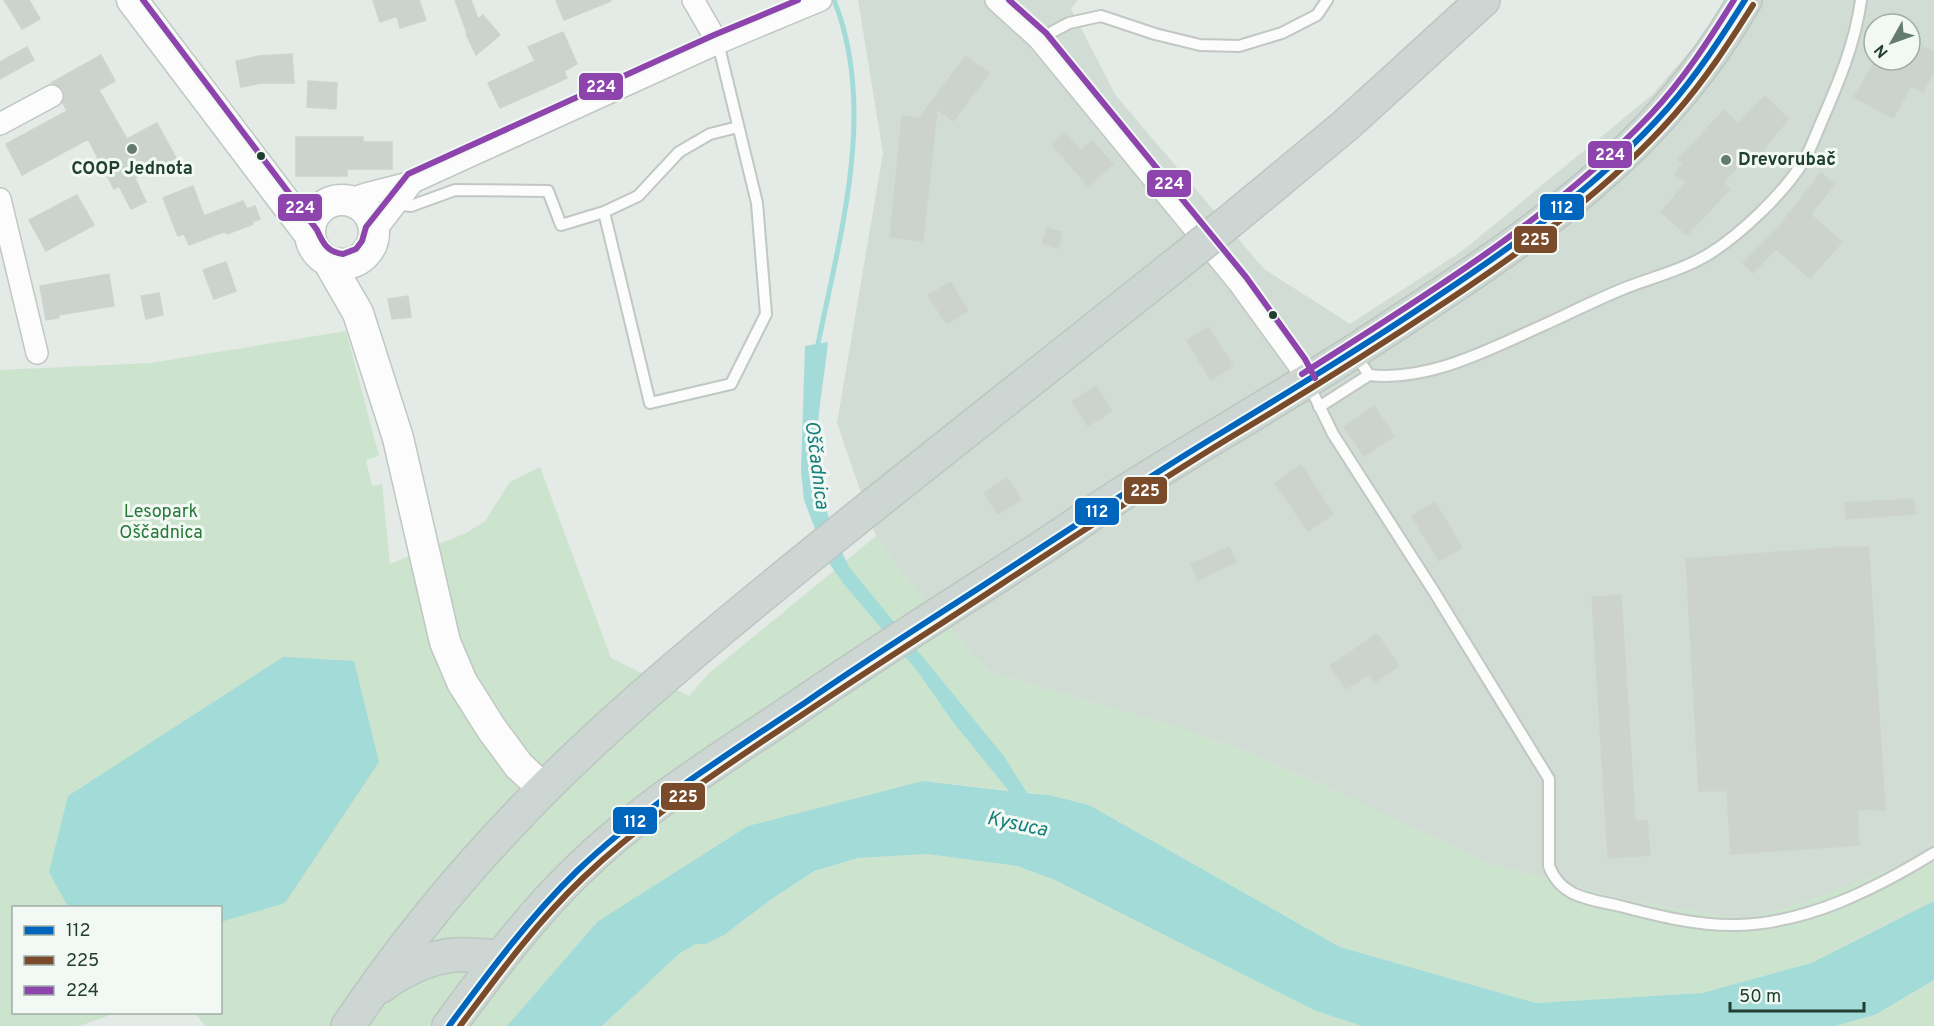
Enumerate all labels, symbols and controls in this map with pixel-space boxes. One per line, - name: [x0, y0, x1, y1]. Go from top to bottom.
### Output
- north arrow: [1862, 12, 1922, 72]
- text: N: [1871, 40, 1893, 61]
- line badge: 224: [578, 72, 624, 101]
- text: 224: [586, 78, 616, 98]
- line badge: 224: [1587, 140, 1633, 169]
- marker: COOP Jednota: [125, 142, 139, 156]
- text: 224: [1595, 146, 1625, 166]
- place label: Drevorubač: [1738, 149, 1836, 172]
- unlabelled marker: [255, 150, 267, 162]
- marker: Drevorubač: [1719, 153, 1733, 167]
- place label: COOP Jednota: [71, 158, 193, 181]
- line badge: 224: [1146, 169, 1192, 198]
- text: 224: [1154, 175, 1184, 195]
- line badge: 224: [277, 193, 323, 222]
- line badge: 112: [1539, 193, 1585, 221]
- text: 224: [285, 199, 315, 219]
- text: 112: [1551, 199, 1573, 219]
- line badge: 225: [1513, 225, 1558, 254]
- text: 225: [1520, 231, 1550, 251]
- unlabelled marker: [1267, 309, 1279, 321]
- water label: Oščadnica: [798, 419, 834, 511]
- line badge: 225: [1123, 476, 1168, 505]
- text: 225: [1130, 482, 1160, 502]
- line badge: 112: [1074, 497, 1120, 526]
- park label: Lesopark Oščadnica: [119, 501, 203, 545]
- text: 112: [1086, 503, 1108, 523]
- line badge: 225: [660, 782, 706, 811]
- text: 225: [668, 788, 698, 808]
- line badge: 112: [612, 806, 658, 835]
- water label: Kysuca: [984, 806, 1050, 844]
- text: 112: [624, 813, 646, 833]
- legend: [12, 906, 222, 1014]
- text: 112: [66, 920, 90, 943]
- text: 225: [66, 950, 99, 973]
- scale bar: [1730, 975, 1864, 1013]
- text: 224: [66, 980, 99, 1003]
- text: 50 m: [1739, 986, 1781, 1009]

